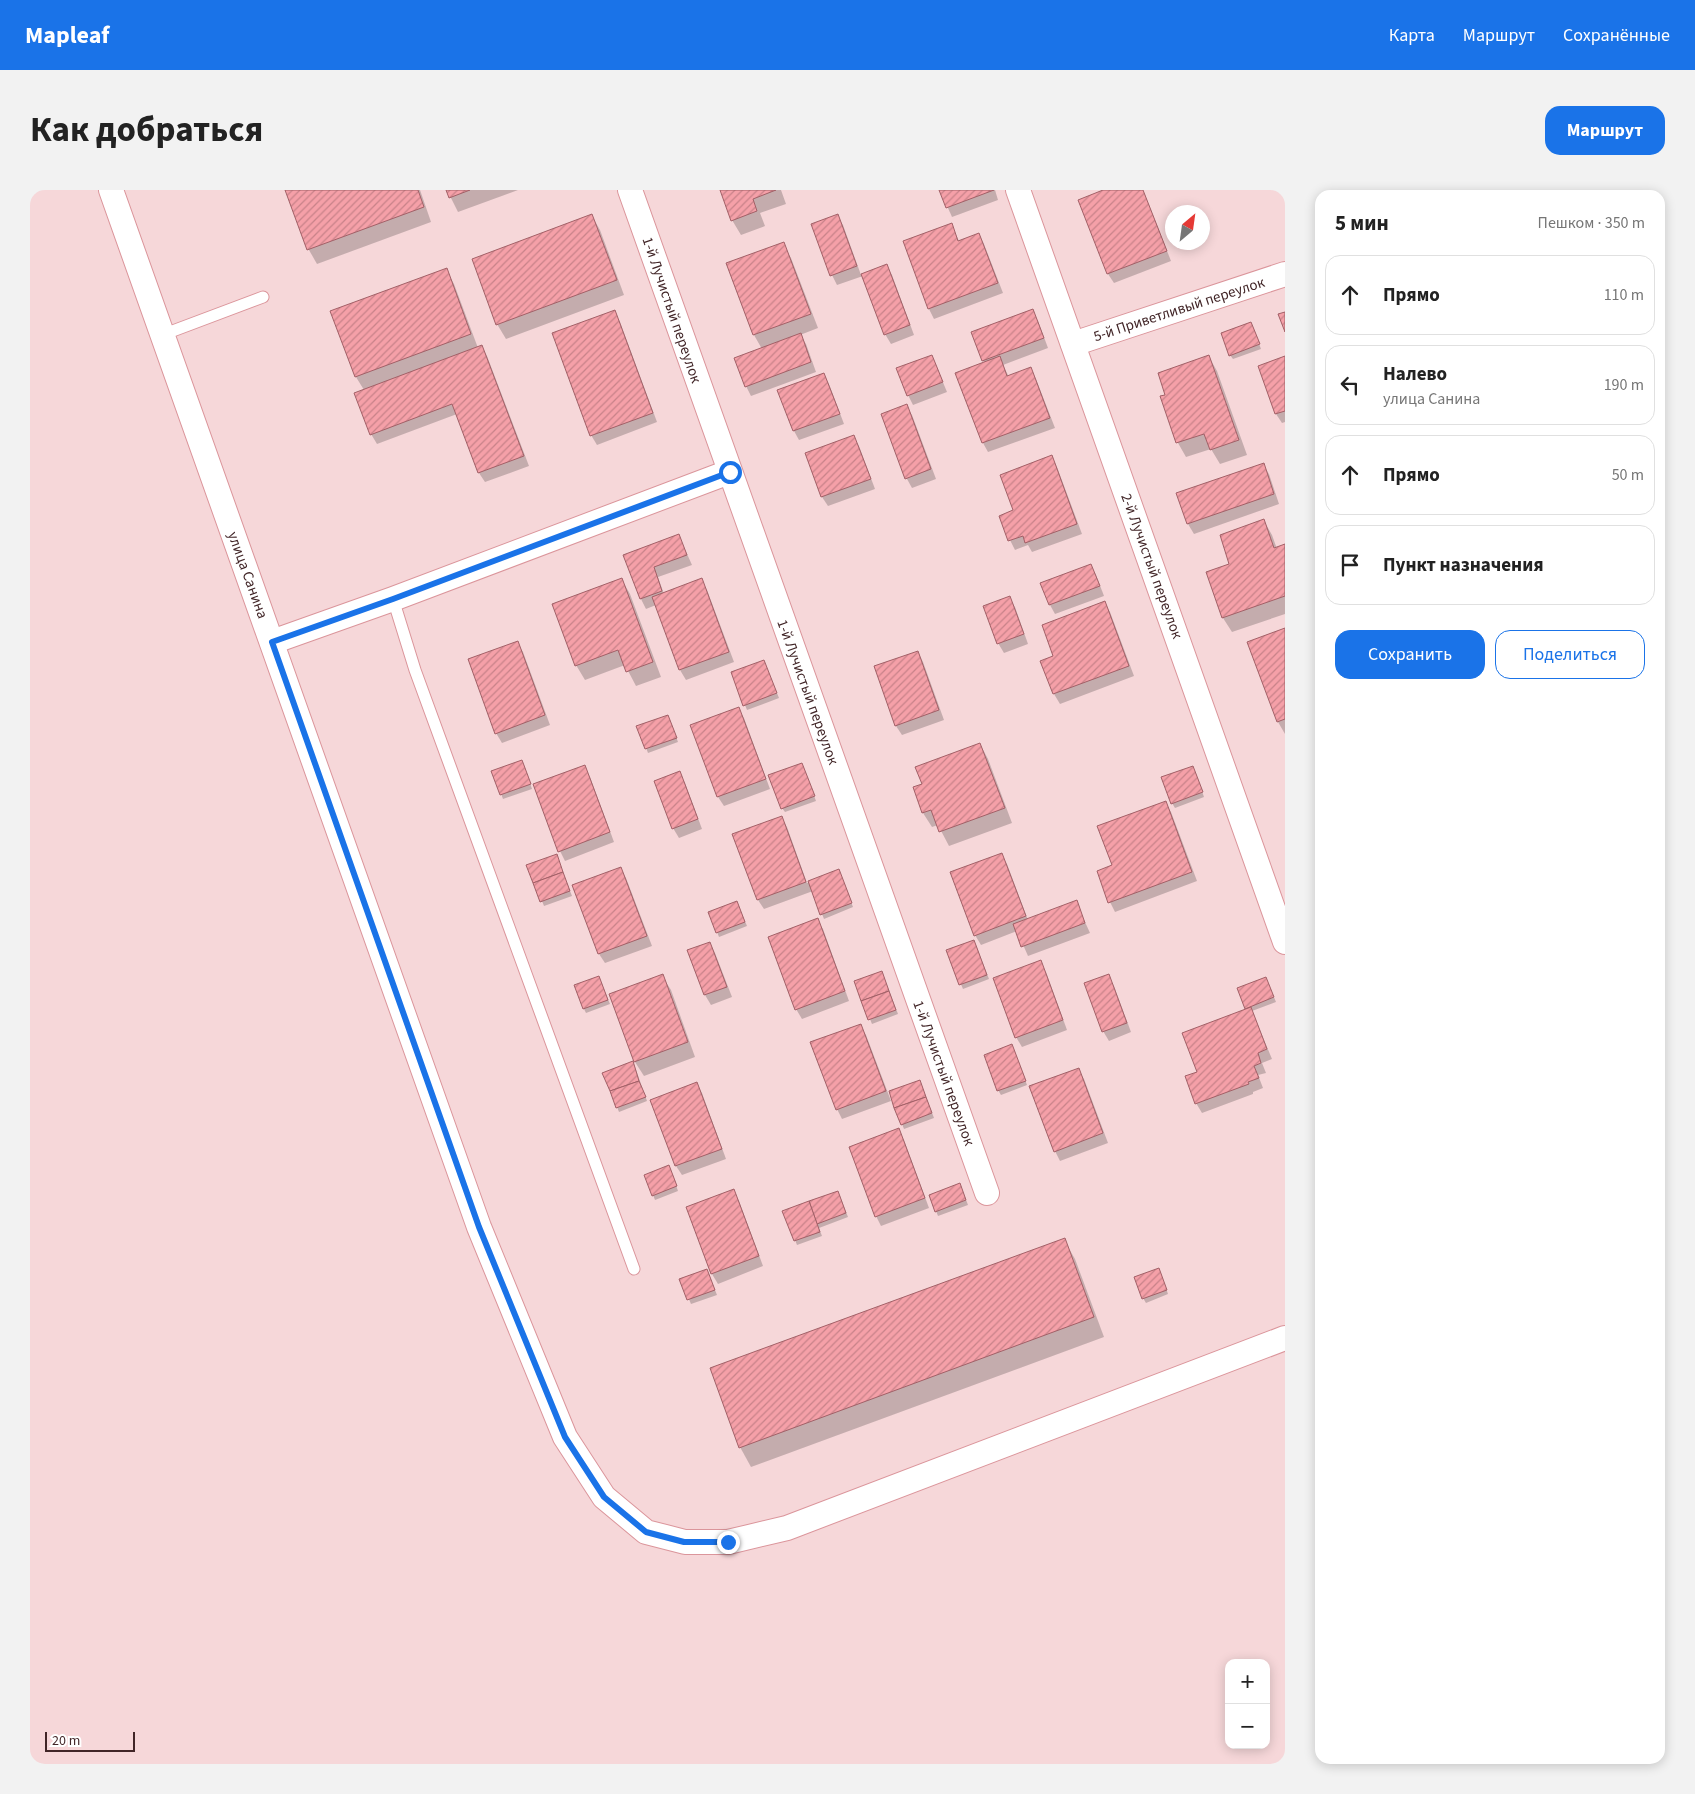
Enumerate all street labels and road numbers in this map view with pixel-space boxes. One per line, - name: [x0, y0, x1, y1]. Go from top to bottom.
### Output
- street label: 1-й Лучистый переулок: [637, 234, 707, 387]
- street label: 5-й Приветливый переулок: [1091, 272, 1268, 347]
- street label: 2-й Лучистый переулок: [1115, 491, 1188, 642]
- street label: улица Санина: [222, 529, 273, 622]
- street label: 1-й Лучистый переулок: [771, 617, 844, 768]
- street label: 1-й Лучистый переулок: [907, 998, 980, 1149]

